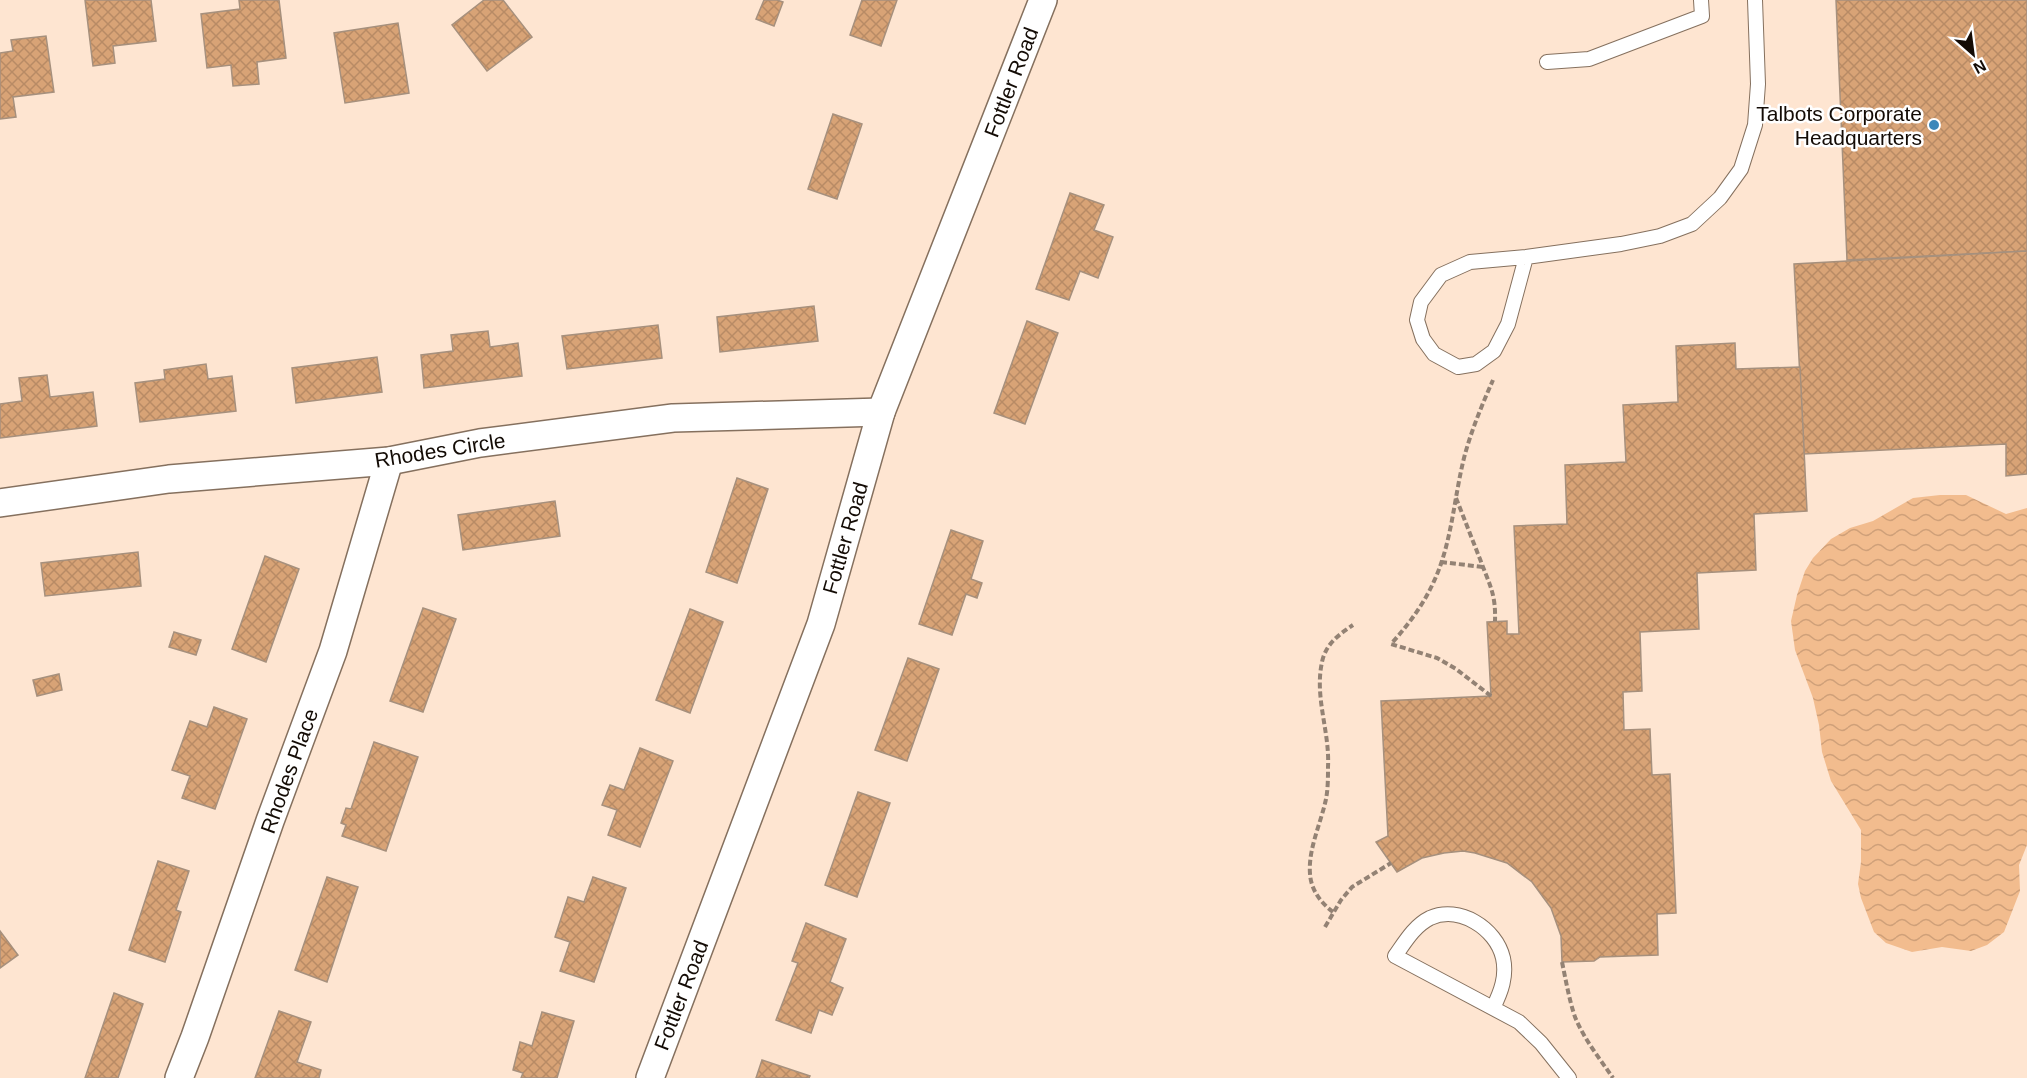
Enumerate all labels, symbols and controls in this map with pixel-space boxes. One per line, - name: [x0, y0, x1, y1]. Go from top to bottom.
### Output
- street label: Fottler Road: [980, 24, 1042, 140]
- north arrow: [1943, 24, 2003, 84]
- text: N: [1971, 57, 1989, 77]
- place label: Talbots Corporate Headquarters: [1756, 102, 1922, 149]
- marker: Talbots Corporate Headquarters: [1927, 118, 1941, 132]
- street label: Rhodes Circle: [373, 428, 507, 472]
- street label: Fottler Road: [818, 479, 872, 597]
- street label: Rhodes Place: [256, 706, 322, 836]
- street label: Fottler Road: [650, 937, 712, 1053]

